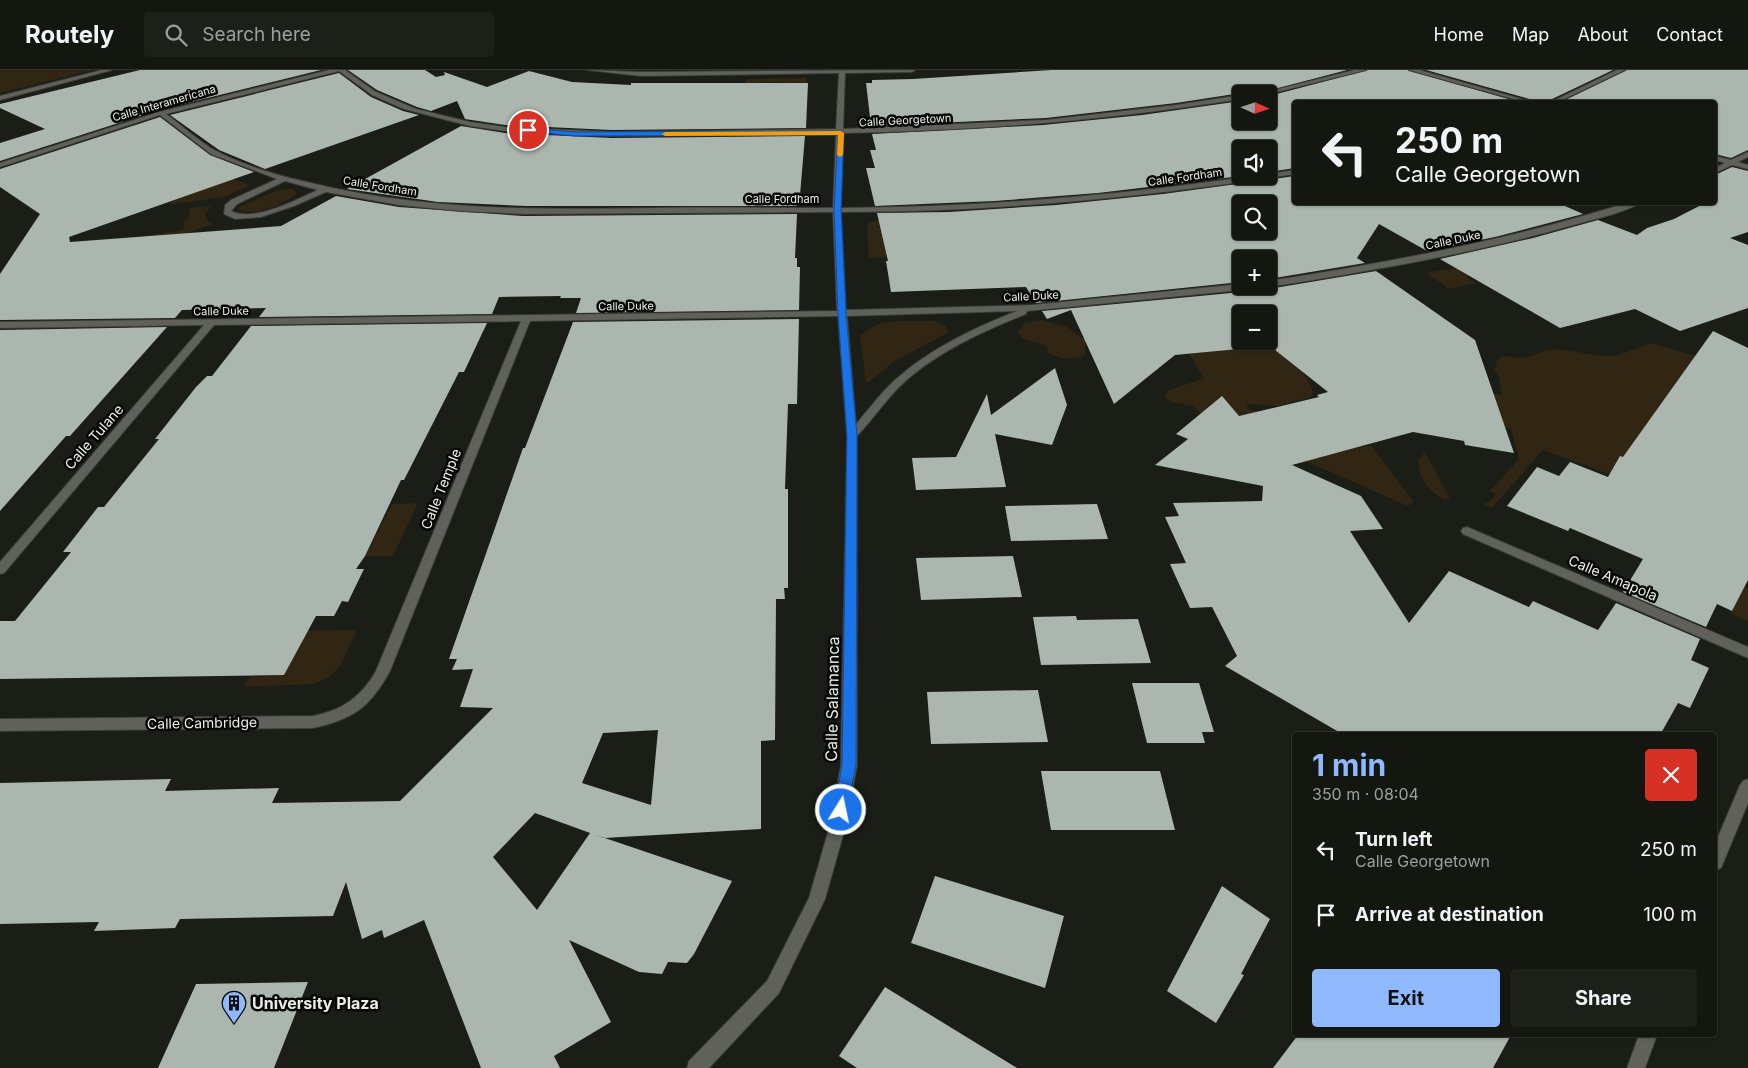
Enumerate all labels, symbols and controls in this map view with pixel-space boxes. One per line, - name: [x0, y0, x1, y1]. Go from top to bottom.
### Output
- search box: [144, 12, 494, 57]
- text: Routely: [25, 20, 114, 49]
- icon: search: [162, 21, 190, 49]
- text: Search here: [202, 23, 311, 46]
- text: Home: [1434, 24, 1484, 45]
- text: Map: [1512, 24, 1549, 45]
- text: About: [1577, 24, 1628, 45]
- text: Contact: [1656, 24, 1723, 45]
- street label: Calle Interamericana: [111, 82, 217, 124]
- north arrow: [1232, 85, 1278, 130]
- map controls: [1232, 85, 1277, 350]
- pin: [507, 109, 549, 151]
- street label: Calle Georgetown: [858, 111, 952, 129]
- icon: arrive: [514, 116, 542, 144]
- text: 250 m: [1395, 119, 1503, 161]
- icon: left: [1312, 120, 1377, 185]
- button: sound: [1232, 140, 1277, 185]
- text: Calle Georgetown: [1395, 161, 1581, 187]
- street label: Calle Fordham: [1147, 165, 1223, 189]
- street label: Calle Fordham: [342, 173, 418, 199]
- street label: Calle Fordham: [745, 192, 819, 206]
- button: search: [1232, 195, 1277, 240]
- street label: Calle Duke: [1424, 227, 1482, 253]
- button: +: [1232, 250, 1277, 295]
- street label: Calle Duke: [1003, 288, 1059, 304]
- street label: Calle Duke: [598, 299, 654, 313]
- street label: Calle Duke: [193, 304, 249, 318]
- button: −: [1232, 305, 1277, 350]
- street label: Calle Tulane: [61, 401, 127, 473]
- street label: Calle Temple: [417, 446, 464, 532]
- street label: Calle Amapola: [1566, 551, 1660, 604]
- street label: Calle Salamanca: [821, 636, 843, 762]
- street label: Calle Cambridge: [147, 713, 257, 732]
- text: 1 min: [1312, 747, 1386, 783]
- button: close: [1645, 749, 1697, 801]
- position arrow: [814, 783, 866, 835]
- text: 350 m · 08:04: [1312, 784, 1419, 804]
- text: Turn left: [1355, 828, 1433, 851]
- icon: left: [1312, 836, 1340, 864]
- text: 250 m: [1640, 838, 1697, 861]
- text: Calle Georgetown: [1355, 851, 1490, 871]
- icon: arrive: [1312, 901, 1340, 929]
- text: Arrive at destination: [1355, 903, 1544, 926]
- text: 100 m: [1643, 903, 1697, 926]
- button: Exit: [1312, 969, 1500, 1027]
- button: Share: [1510, 969, 1697, 1027]
- building icon: University Plaza: [221, 990, 247, 1024]
- place label: University Plaza: [252, 993, 379, 1013]

